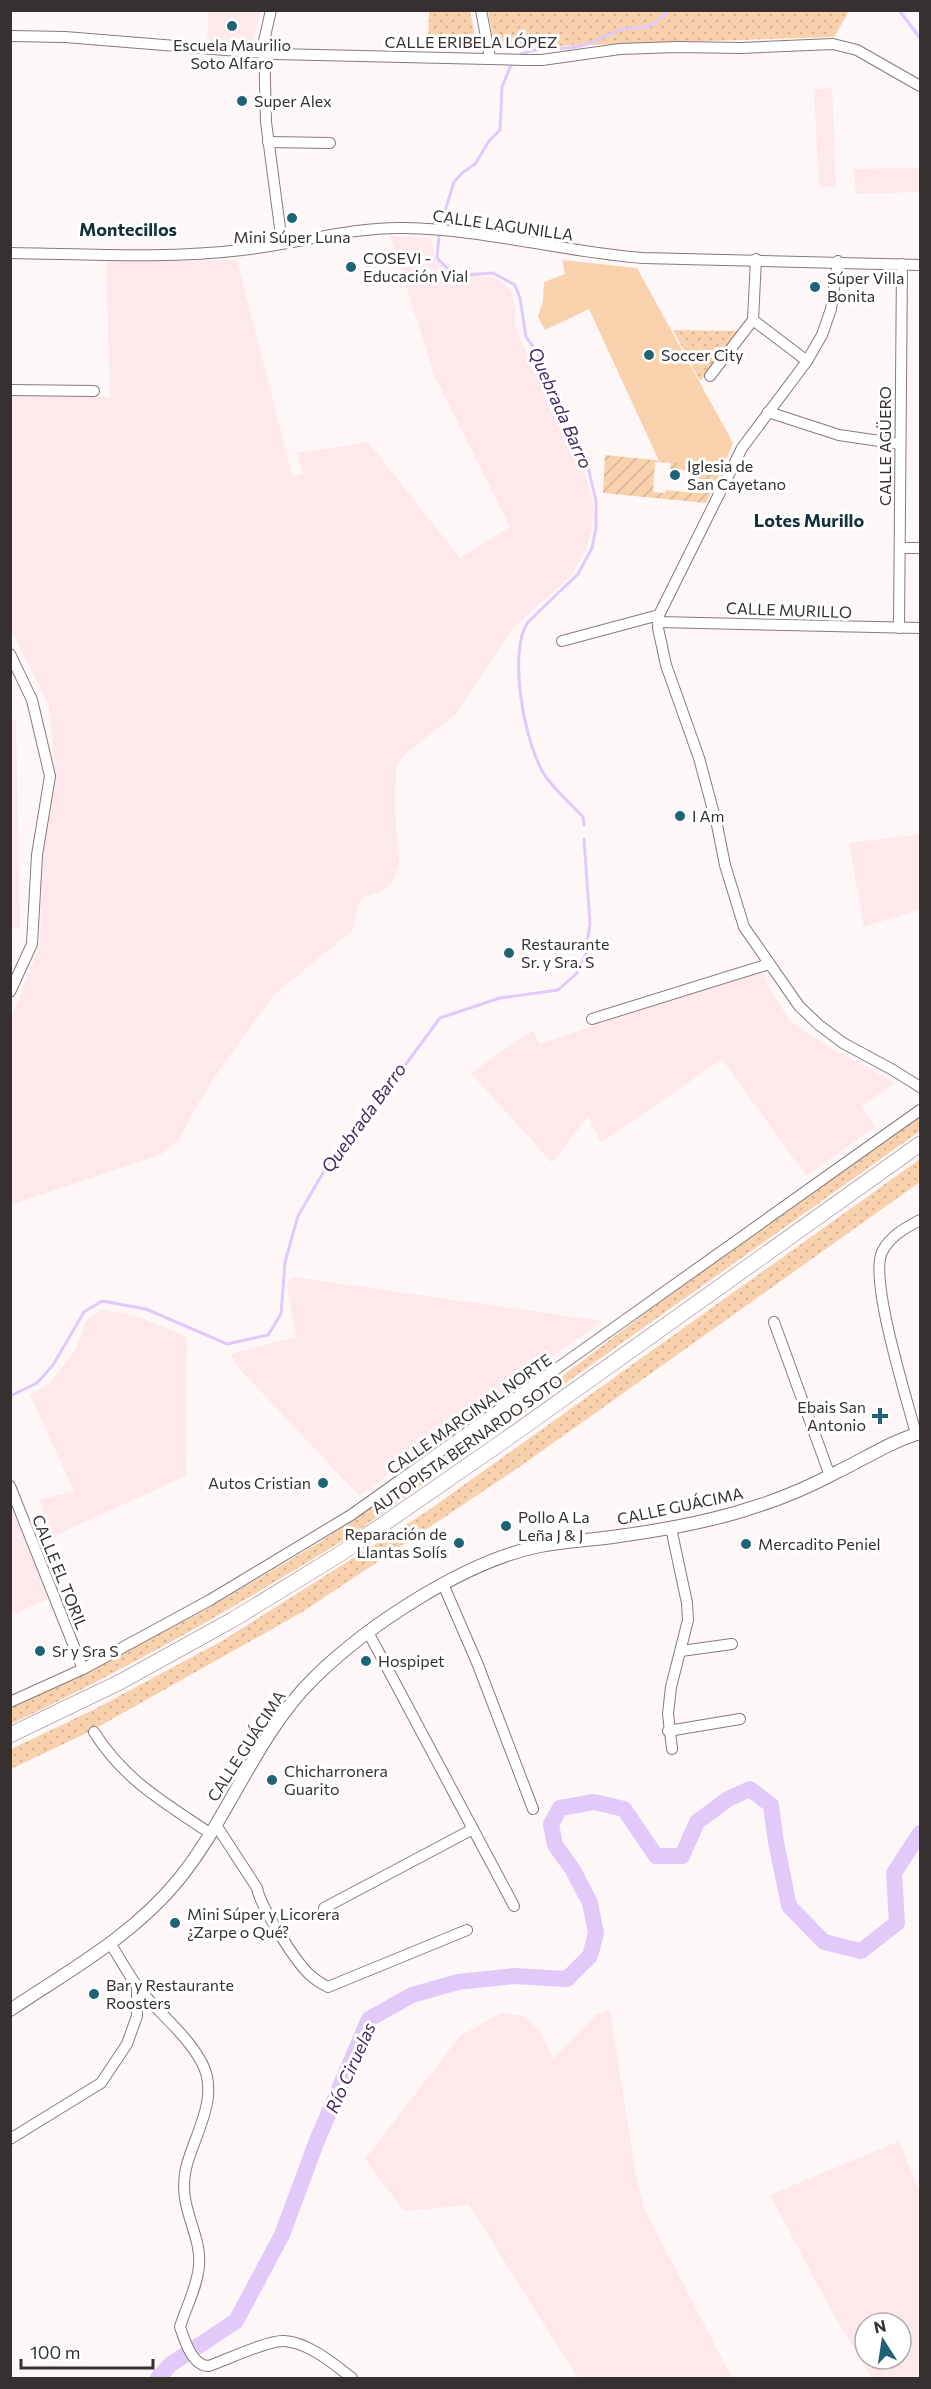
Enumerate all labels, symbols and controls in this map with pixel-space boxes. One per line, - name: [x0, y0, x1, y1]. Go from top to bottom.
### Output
- marker: Escuela Maurilio Soto Alfaro: [225, 19, 239, 33]
- street label: CALLE ERIBELA LÓPEZ: [385, 32, 557, 51]
- place label: Escuela Maurilio Soto Alfaro: [173, 35, 291, 72]
- place label: Super Alex: [254, 91, 332, 110]
- marker: Super Alex: [235, 94, 249, 108]
- street label: CALLE LAGUNILLA: [431, 205, 575, 244]
- marker: Mini Súper Luna: [285, 211, 299, 225]
- district label: Montecillos: [79, 218, 177, 240]
- place label: Mini Súper Luna: [233, 227, 351, 246]
- place label: COSEVI - Educación Vial: [363, 248, 468, 285]
- marker: COSEVI - Educación Vial: [344, 260, 358, 274]
- place label: Súper Villa Bonita: [827, 268, 904, 305]
- marker: Súper Villa Bonita: [808, 280, 822, 294]
- water label: Quebrada Barro: [524, 344, 597, 472]
- place label: Soccer City: [661, 345, 744, 364]
- marker: Soccer City: [642, 348, 656, 362]
- street label: CALLE AGÜERO: [875, 386, 894, 506]
- place label: Iglesia de San Cayetano: [687, 456, 786, 493]
- marker: Iglesia de San Cayetano: [668, 468, 682, 482]
- district label: Lotes Murillo: [754, 509, 864, 531]
- street label: CALLE MURILLO: [726, 598, 852, 621]
- place label: I Am: [692, 806, 725, 825]
- marker: I Am: [673, 809, 687, 823]
- place label: Restaurante Sr. y Sra. S: [521, 934, 609, 971]
- marker: Restaurante Sr. y Sra. S: [502, 946, 516, 960]
- water label: Quebrada Barro: [316, 1058, 410, 1177]
- street label: CALLE MARGINAL NORTE: [383, 1349, 555, 1478]
- street label: AUTOPISTA BERNARDO SOTO: [368, 1370, 566, 1517]
- place label: Ebais San Antonio: [797, 1397, 866, 1434]
- marker: Ebais San Antonio: [871, 1407, 889, 1425]
- place label: Autos Cristian: [208, 1473, 311, 1492]
- marker: Autos Cristian: [316, 1476, 330, 1490]
- street label: CALLE GUÁCIMA: [615, 1483, 745, 1528]
- place label: Pollo A La Leña J & J: [518, 1507, 590, 1544]
- street label: CALLE EL TORIL: [29, 1512, 92, 1632]
- marker: Pollo A La Leña J & J: [499, 1519, 513, 1533]
- place label: Reparación de Llantas Solís: [344, 1524, 447, 1561]
- place label: Mercadito Peniel: [758, 1534, 881, 1553]
- marker: Reparación de Llantas Solís: [452, 1536, 466, 1550]
- marker: Mercadito Peniel: [739, 1537, 753, 1551]
- place label: Sr y Sra S: [52, 1641, 119, 1660]
- marker: Sr y Sra S: [33, 1644, 47, 1658]
- place label: Hospipet: [378, 1651, 445, 1670]
- marker: Hospipet: [359, 1654, 373, 1668]
- street label: CALLE GUÁCIMA: [203, 1687, 288, 1805]
- place label: Chicharronera Guarito: [284, 1761, 388, 1798]
- marker: Chicharronera Guarito: [265, 1773, 279, 1787]
- place label: Mini Súper y Licorera ¿Zarpe o Qué?: [187, 1904, 340, 1941]
- marker: Mini Súper y Licorera ¿Zarpe o Qué?: [168, 1916, 182, 1930]
- place label: Bar y Restaurante Roosters: [106, 1975, 234, 2012]
- marker: Bar y Restaurante Roosters: [87, 1987, 101, 2001]
- water label: Río Ciruelas: [320, 2019, 380, 2116]
- north arrow: [853, 2311, 913, 2371]
- text: N: [872, 2315, 888, 2336]
- scale bar: [21, 2332, 153, 2370]
- text: 100 m: [30, 2341, 80, 2363]

